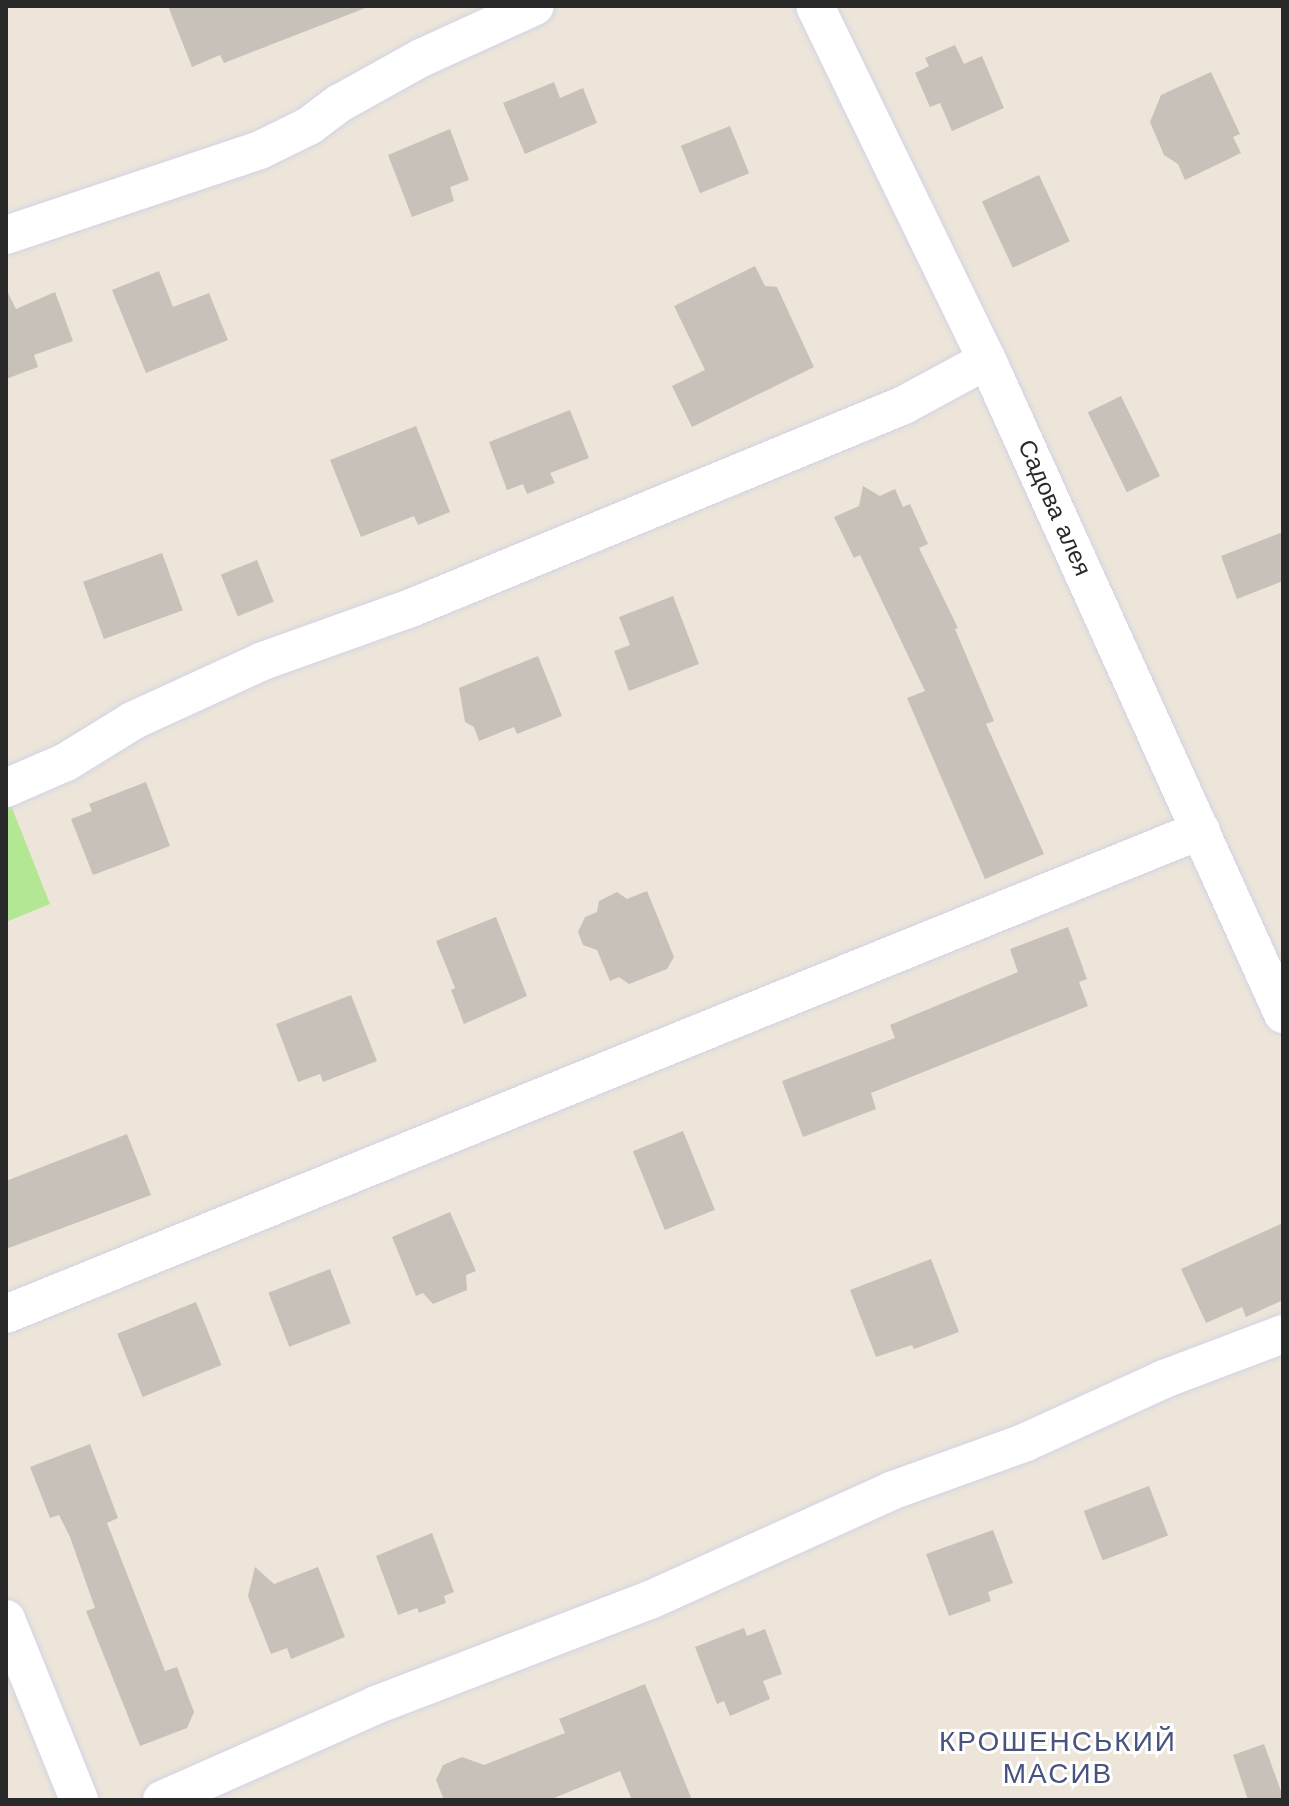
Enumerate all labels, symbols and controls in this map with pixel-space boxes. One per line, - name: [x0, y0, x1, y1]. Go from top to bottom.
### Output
- street label: Садова алея: [1011, 435, 1097, 581]
- district label: КРОШЕНСЬКИЙ МАСИВ: [939, 1725, 1177, 1791]

